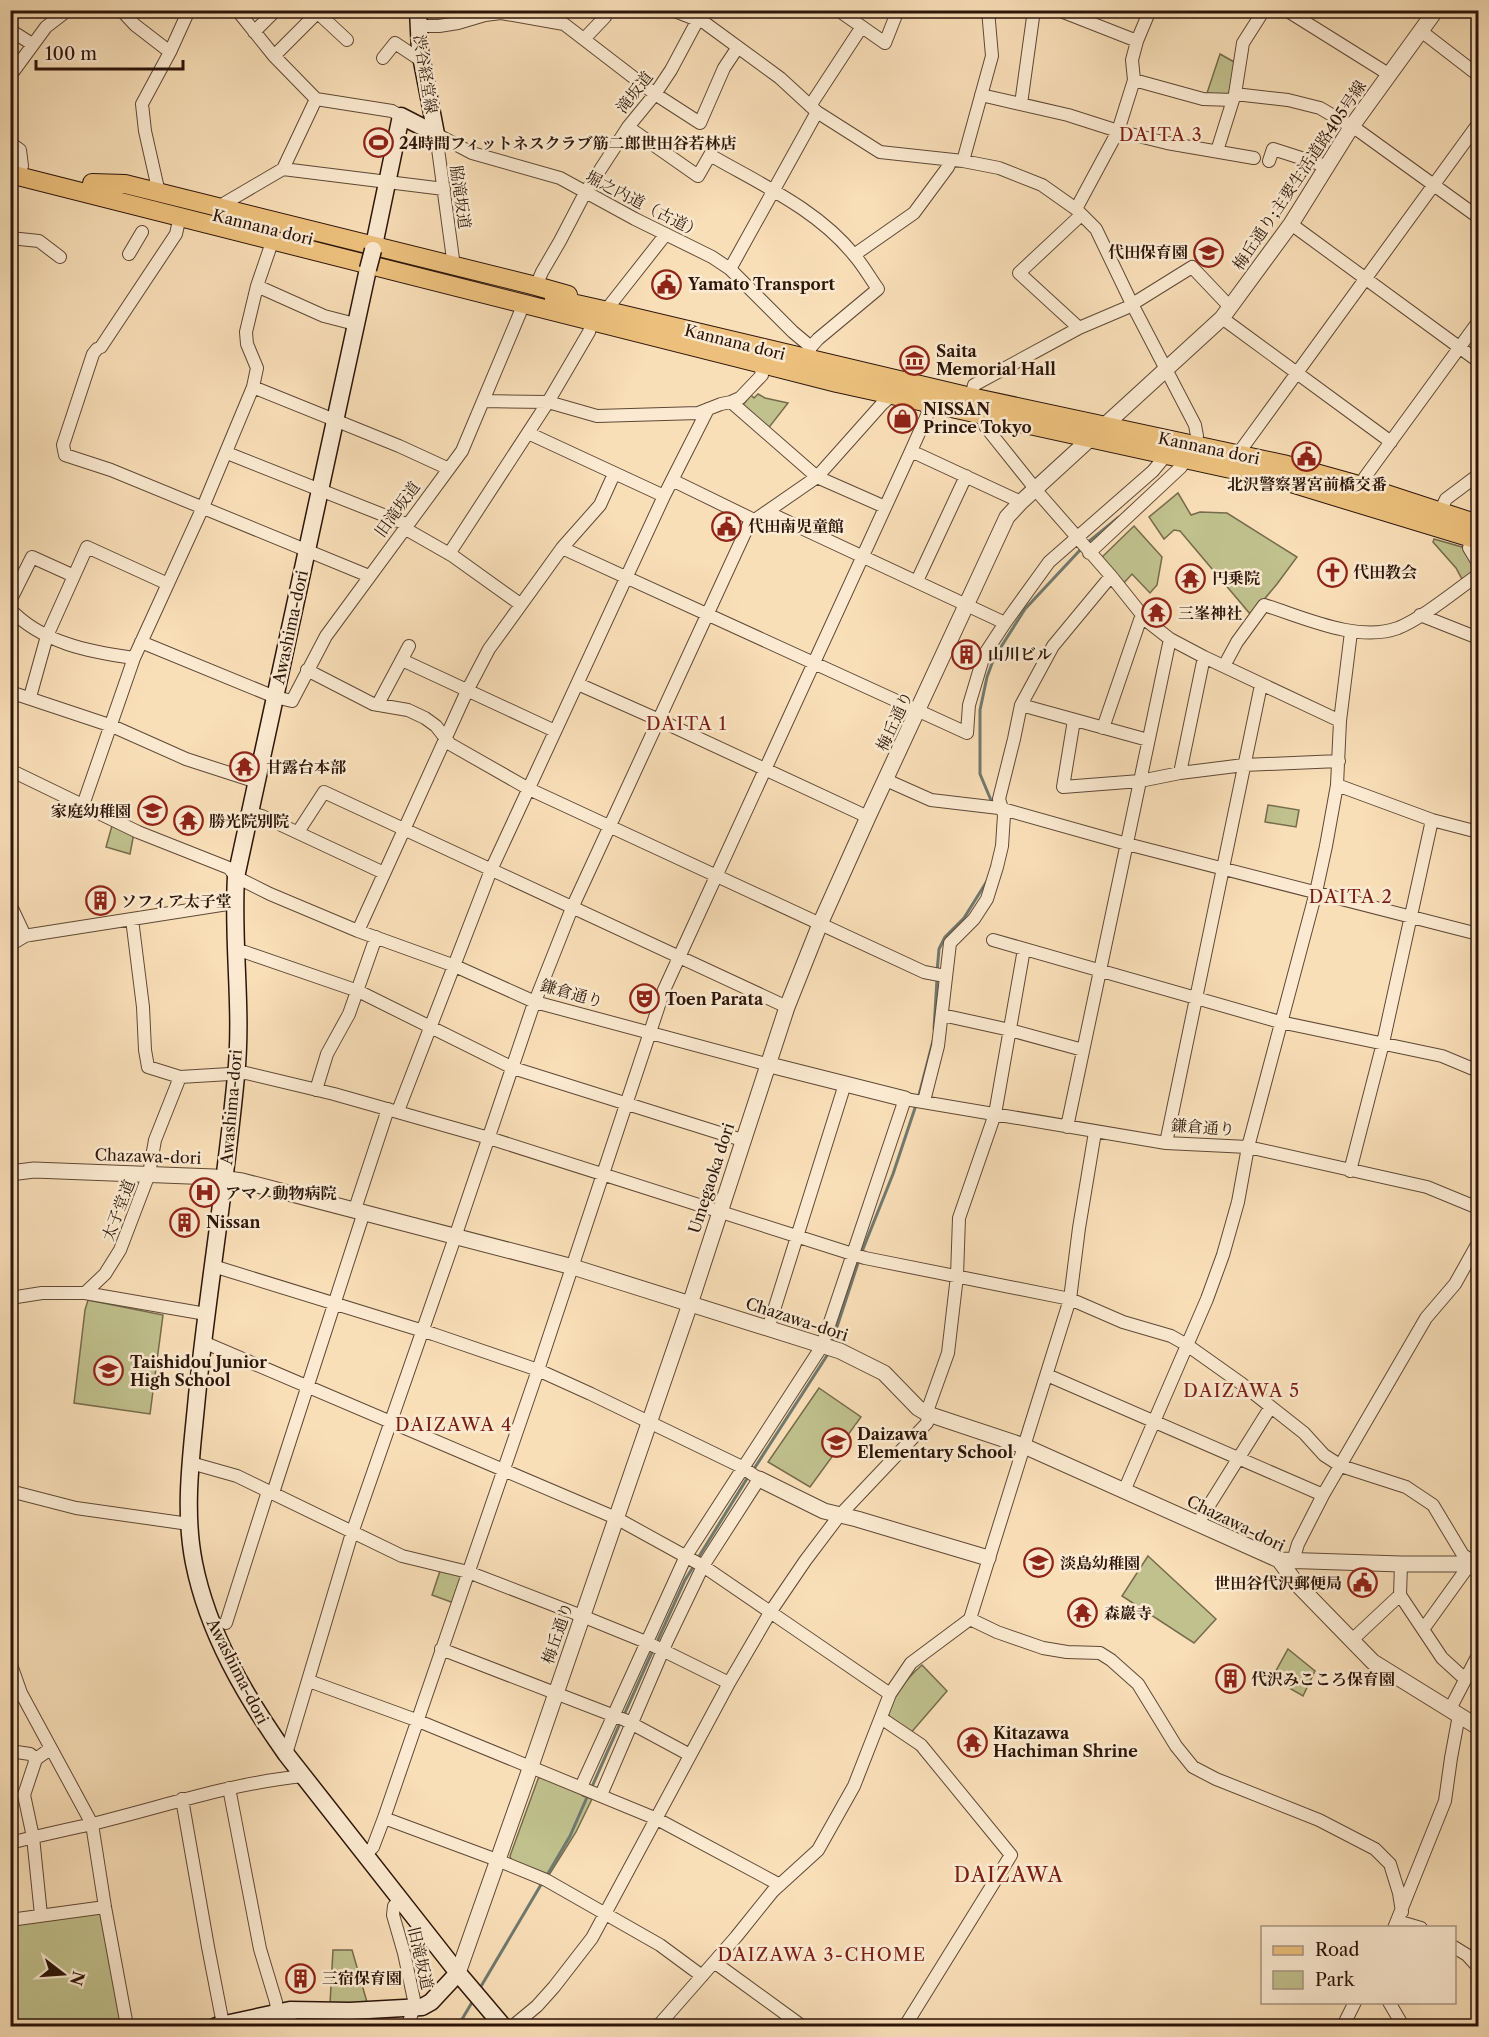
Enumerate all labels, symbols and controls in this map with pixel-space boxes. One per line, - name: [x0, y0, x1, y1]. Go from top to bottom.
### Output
- scale bar: [36, 33, 183, 71]
- street label: 渋谷経堂線: [410, 33, 442, 115]
- text: 100 m: [45, 43, 97, 65]
- street label: 滝坂道: [611, 67, 657, 117]
- street label: 梅丘通り;主要生活道路405号線: [1228, 76, 1370, 274]
- district label: DAITA 3: [1119, 124, 1203, 146]
- sports icon: 24時間フィットネスクラブ筋二郎世田谷若林店: [362, 127, 394, 159]
- place label: 24時間フィットネスクラブ筋二郎世田谷若林店: [399, 133, 737, 153]
- street label: 脇滝坂道: [447, 164, 475, 230]
- street label: 堀之内道（古道）: [582, 166, 706, 242]
- street label: Kannana dori: [211, 205, 316, 249]
- school or university icon: 代田保育園: [1193, 236, 1225, 268]
- place label: 代田保育園: [1108, 242, 1188, 262]
- public building icon: Yamato Transport: [651, 268, 683, 300]
- place label: Yamato Transport: [687, 274, 836, 294]
- street label: Kannana dori: [683, 320, 788, 364]
- place label: Saita Memorial Hall: [936, 341, 1056, 379]
- museum icon: Saita Memorial Hall: [899, 344, 931, 376]
- place label: NISSAN Prince Tokyo: [923, 399, 1032, 437]
- shop icon: NISSAN Prince Tokyo: [886, 402, 918, 434]
- street label: Kannana dori: [1157, 428, 1262, 469]
- public building icon: 北沢警察署宮前橋交番: [1291, 440, 1323, 472]
- place label: 北沢警察署宮前橋交番: [1227, 474, 1387, 494]
- street label: 旧滝坂道: [370, 477, 424, 541]
- public building icon: 代田南児童館: [711, 510, 743, 542]
- place label: 代田南児童館: [748, 516, 844, 536]
- church icon: 代田教会: [1316, 556, 1348, 588]
- temple icon: 円乗院: [1175, 562, 1207, 594]
- place label: 代田教会: [1353, 562, 1417, 582]
- street label: Awashima-dori: [268, 568, 312, 687]
- place label: 円乗院: [1212, 568, 1260, 588]
- temple icon: 三峯神社: [1141, 597, 1173, 629]
- place label: 三峯神社: [1178, 603, 1242, 623]
- building icon: 山川ビル: [951, 638, 983, 670]
- place label: 山川ビル: [988, 644, 1052, 664]
- street label: 梅丘通り: [871, 688, 917, 754]
- district label: DAITA 1: [646, 713, 728, 735]
- temple icon: 甘露台本部: [229, 751, 261, 783]
- place label: 甘露台本部: [266, 757, 347, 777]
- school or university icon: 家庭幼稚園: [136, 795, 168, 827]
- place label: 家庭幼稚園: [51, 801, 131, 821]
- temple icon: 勝光院別院: [172, 805, 204, 837]
- place label: 勝光院別院: [209, 811, 289, 831]
- building icon: ソフィア太子堂: [84, 885, 116, 917]
- district label: DAITA 2: [1309, 886, 1393, 908]
- place label: ソフィア太子堂: [121, 891, 232, 911]
- street label: 鎌倉通り: [538, 975, 606, 1011]
- theatre icon: Toen Parata: [628, 983, 660, 1015]
- place label: Toen Parata: [665, 989, 764, 1009]
- street label: Awashima-dori: [216, 1048, 246, 1167]
- street label: 鎌倉通り: [1170, 1115, 1236, 1139]
- street label: Umegaoka dori: [684, 1120, 738, 1236]
- street label: Chazawa-dori: [94, 1144, 202, 1168]
- street label: 太子堂道: [97, 1177, 139, 1243]
- hospital icon: アマノ動物病院: [188, 1177, 220, 1209]
- place label: アマノ動物病院: [225, 1183, 337, 1203]
- building icon: Nissan: [169, 1206, 201, 1238]
- place label: Nissan: [206, 1212, 261, 1232]
- street label: Chazawa-dori: [743, 1293, 851, 1345]
- place label: Taishidou Junior High School: [130, 1352, 267, 1390]
- school or university icon: Taishidou Junior High School: [93, 1355, 125, 1387]
- district label: DAIZAWA 5: [1183, 1380, 1301, 1402]
- district label: DAIZAWA 4: [395, 1414, 513, 1436]
- place label: Daizawa Elementary School: [857, 1424, 1013, 1462]
- school or university icon: Daizawa Elementary School: [820, 1427, 852, 1459]
- street label: Chazawa-dori: [1184, 1491, 1288, 1555]
- school or university icon: 淡島幼稚園: [1023, 1547, 1055, 1579]
- place label: 淡島幼稚園: [1060, 1553, 1140, 1573]
- public building icon: 世田谷代沢郵便局: [1347, 1567, 1379, 1599]
- place label: 世田谷代沢郵便局: [1214, 1573, 1342, 1593]
- temple icon: 森巖寺: [1067, 1597, 1099, 1629]
- street label: 梅丘通り: [537, 1599, 577, 1667]
- place label: 森巖寺: [1104, 1603, 1152, 1623]
- street label: Awashima-dori: [202, 1614, 273, 1727]
- building icon: 代沢みこころ保育園: [1214, 1663, 1246, 1695]
- place label: 代沢みこころ保育園: [1251, 1669, 1395, 1689]
- place label: Kitazawa Hachiman Shrine: [993, 1723, 1138, 1761]
- temple icon: Kitazawa Hachiman Shrine: [956, 1726, 988, 1758]
- district label: DAIZAWA: [954, 1863, 1064, 1887]
- street label: 旧滝坂道: [404, 1925, 438, 1991]
- legend: [1261, 1926, 1456, 2004]
- text: Road: [1315, 1939, 1360, 1961]
- north arrow: [33, 1944, 93, 2004]
- district label: DAIZAWA 3-CHOME: [717, 1944, 927, 1966]
- building icon: 三宿保育園: [285, 1962, 317, 1994]
- place label: 三宿保育園: [322, 1968, 402, 1988]
- text: N: [66, 1969, 89, 1988]
- text: Park: [1315, 1969, 1356, 1991]

